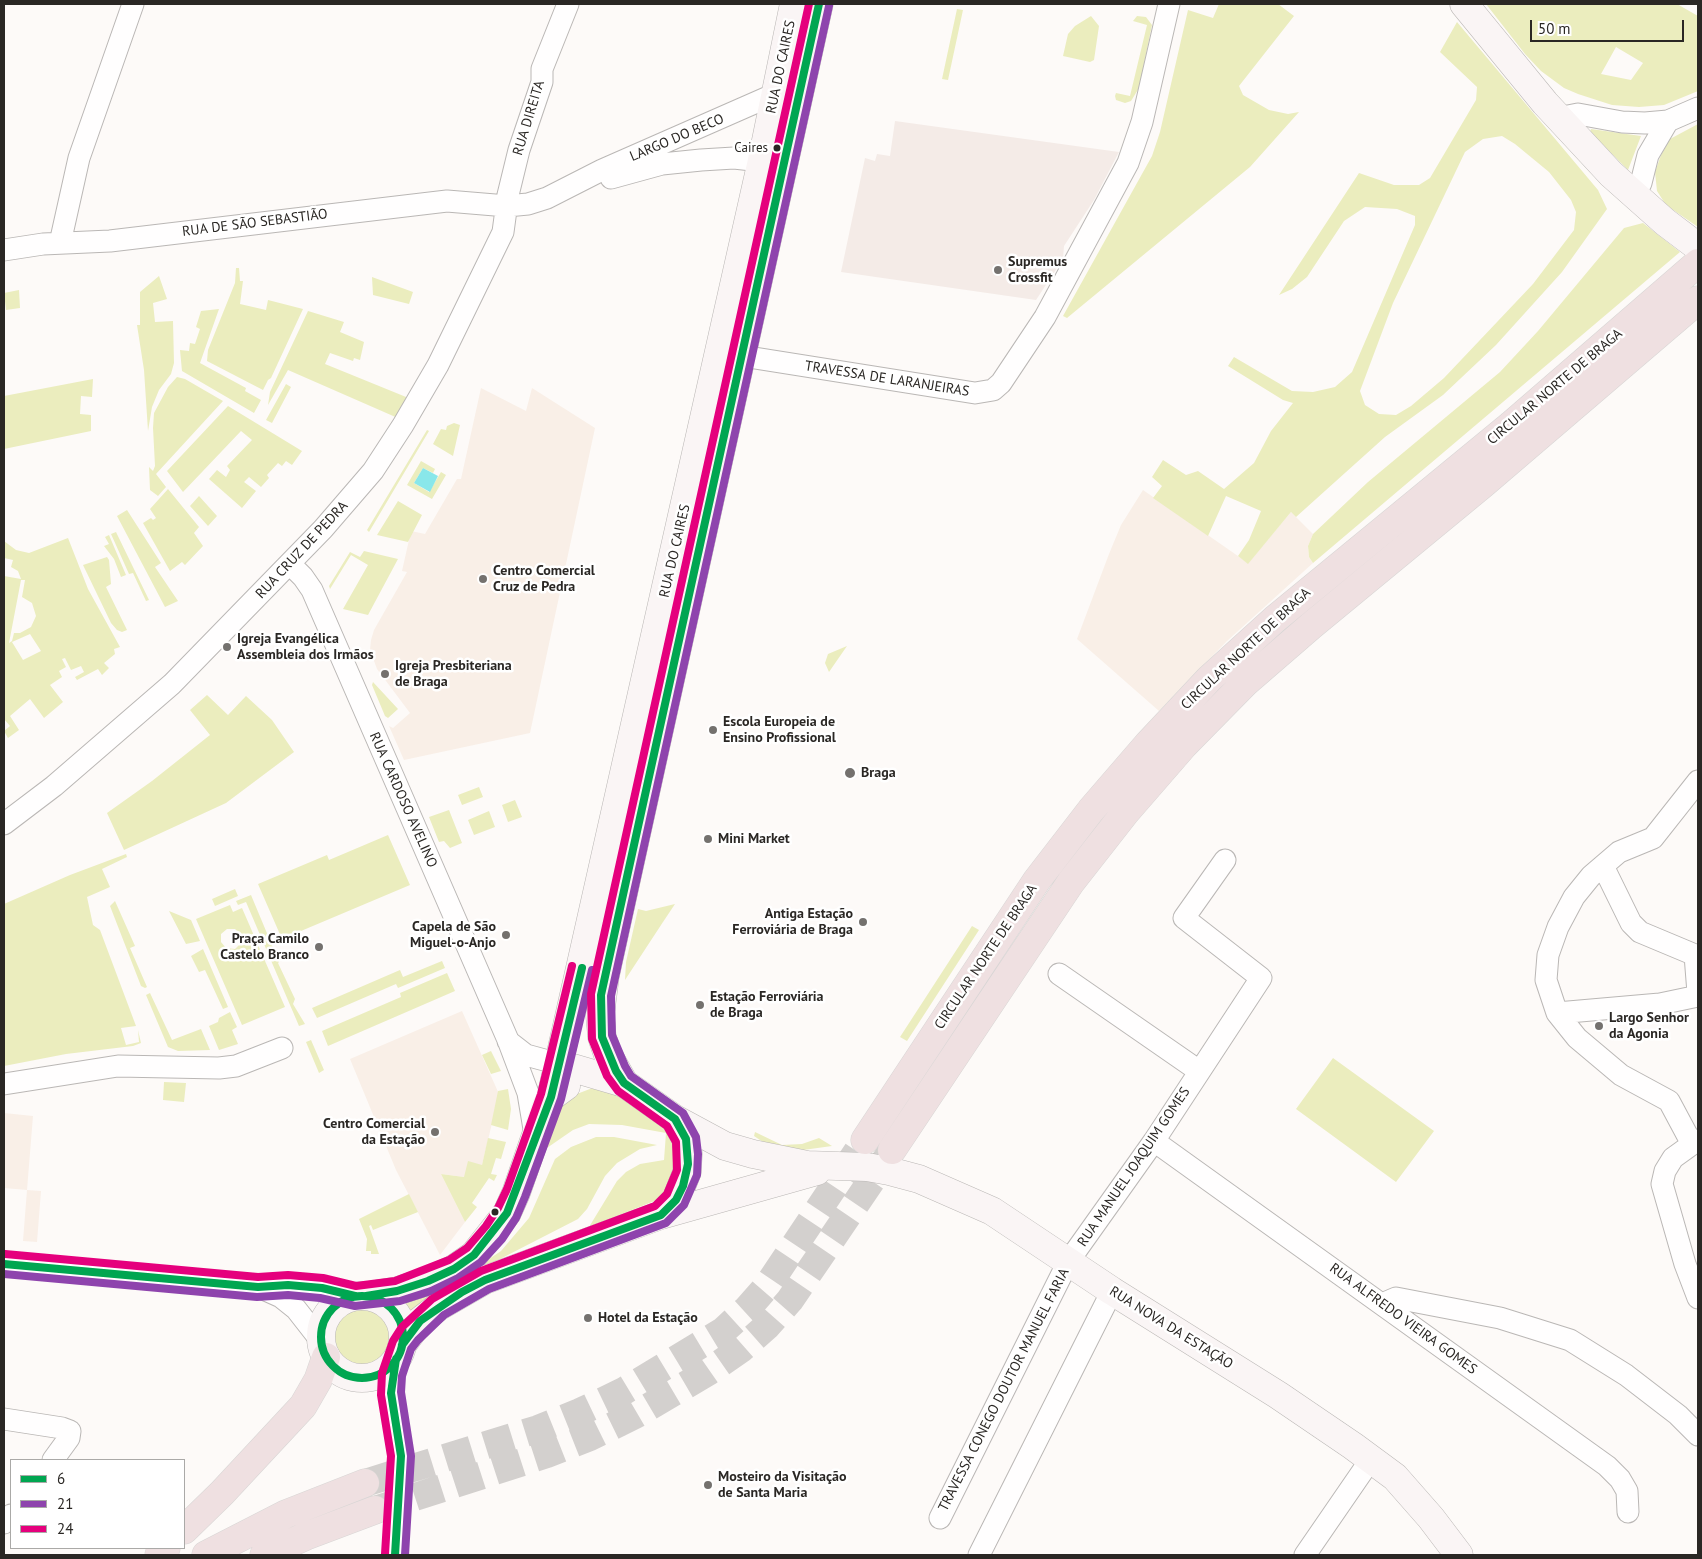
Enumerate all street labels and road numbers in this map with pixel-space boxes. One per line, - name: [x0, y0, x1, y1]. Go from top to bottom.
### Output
- street label: RUA DO CAIRES: [763, 19, 799, 115]
- street label: RUA DIREITA: [510, 78, 548, 158]
- street label: LARGO DO BECO: [627, 111, 727, 165]
- street label: RUA DE SÃO SEBASTIÃO: [181, 206, 329, 240]
- street label: CIRCULAR NORTE DE BRAGA: [1484, 326, 1626, 448]
- street label: TRAVESSA DE LARANJEIRAS: [804, 358, 970, 400]
- street label: RUA CRUZ DE PEDRA: [252, 498, 352, 602]
- street label: RUA DO CAIRES: [656, 503, 694, 599]
- street label: CIRCULAR NORTE DE BRAGA: [1178, 585, 1314, 713]
- street label: RUA CARDOSO AVELINO: [366, 730, 440, 870]
- street label: CIRCULAR NORTE DE BRAGA: [931, 881, 1041, 1033]
- street label: RUA MANUEL JOAQUIM GOMES: [1074, 1084, 1194, 1250]
- street label: RUA ALFREDO VIEIRA GOMES: [1326, 1260, 1480, 1378]
- street label: TRAVESSA CONEGO DOUTOR MANUEL FARIA: [935, 1266, 1073, 1514]
- street label: RUA NOVA DA ESTAÇÃO: [1106, 1283, 1236, 1373]

